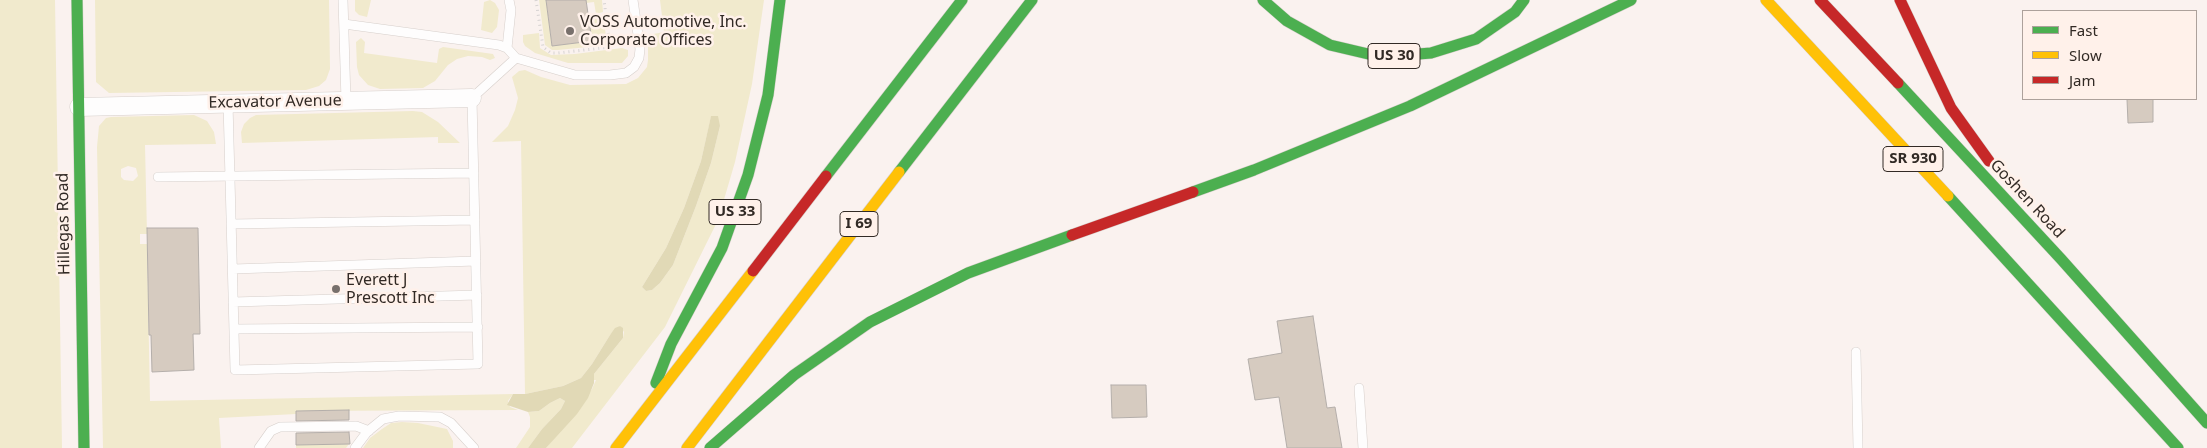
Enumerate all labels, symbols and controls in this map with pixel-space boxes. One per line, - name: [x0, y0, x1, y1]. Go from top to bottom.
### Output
- legend: [2022, 10, 2197, 100]
- place label: VOSS Automotive, Inc. Corporate Offices: [580, 12, 747, 50]
- text: Fast: [2069, 20, 2098, 40]
- marker: VOSS Automotive, Inc. Corporate Offices: [564, 25, 576, 37]
- road number: US 30: [1368, 44, 1420, 68]
- text: Slow: [2069, 45, 2102, 65]
- text: Jam: [2069, 70, 2096, 90]
- street label: Excavator Avenue: [208, 91, 342, 113]
- road number: SR 930: [1883, 146, 1943, 172]
- street label: Goshen Road: [1986, 156, 2068, 242]
- street label: Hillegas Road: [54, 173, 74, 275]
- road number: US 33: [709, 200, 761, 224]
- road number: I 69: [840, 212, 878, 236]
- place label: Everett J Prescott Inc: [346, 270, 435, 308]
- marker: Everett J Prescott Inc: [330, 283, 342, 295]

